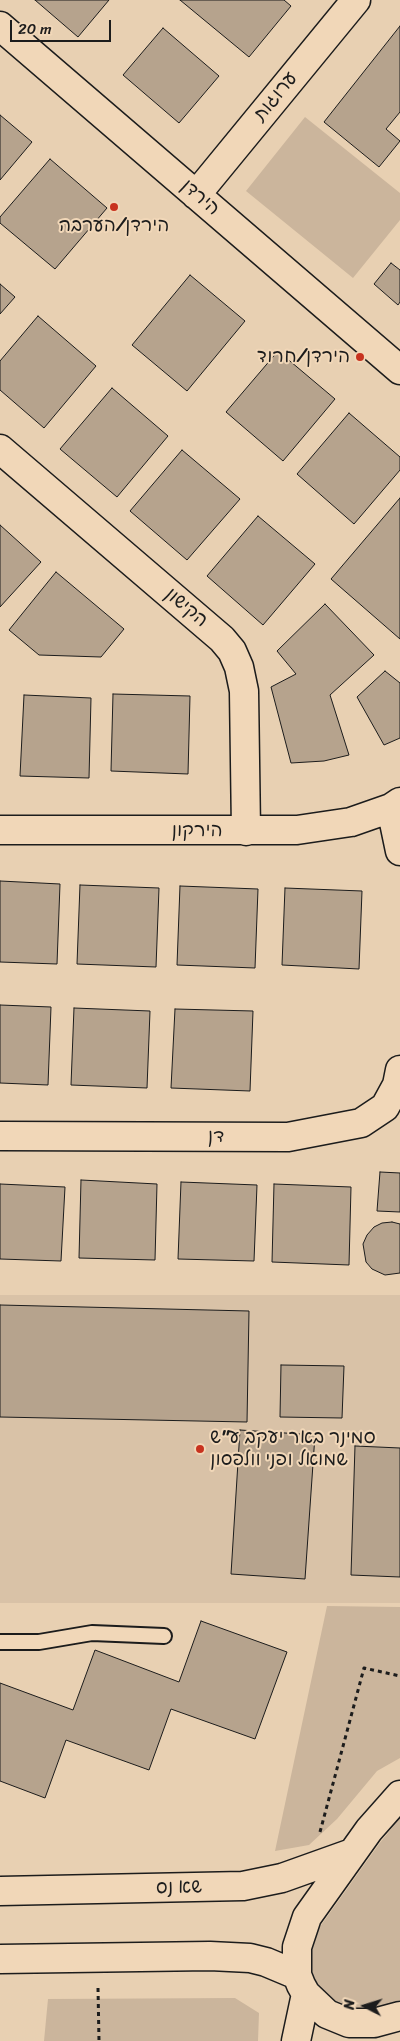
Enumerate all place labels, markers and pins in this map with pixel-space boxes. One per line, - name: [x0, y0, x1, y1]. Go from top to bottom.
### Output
- marker: הירדן/הערבה: [108, 201, 120, 213]
- place label: הירדן/הערבה: [59, 215, 169, 237]
- place label: הירדן/חרוד: [257, 346, 350, 368]
- marker: הירדן/חרוד: [354, 351, 366, 363]
- place label: סמינר באר יעקב ע"ש שמואל ופני וולפסון: [210, 1427, 376, 1471]
- marker: סמינר באר יעקב ע"ש שמואל ופני וולפסון: [194, 1443, 206, 1455]

